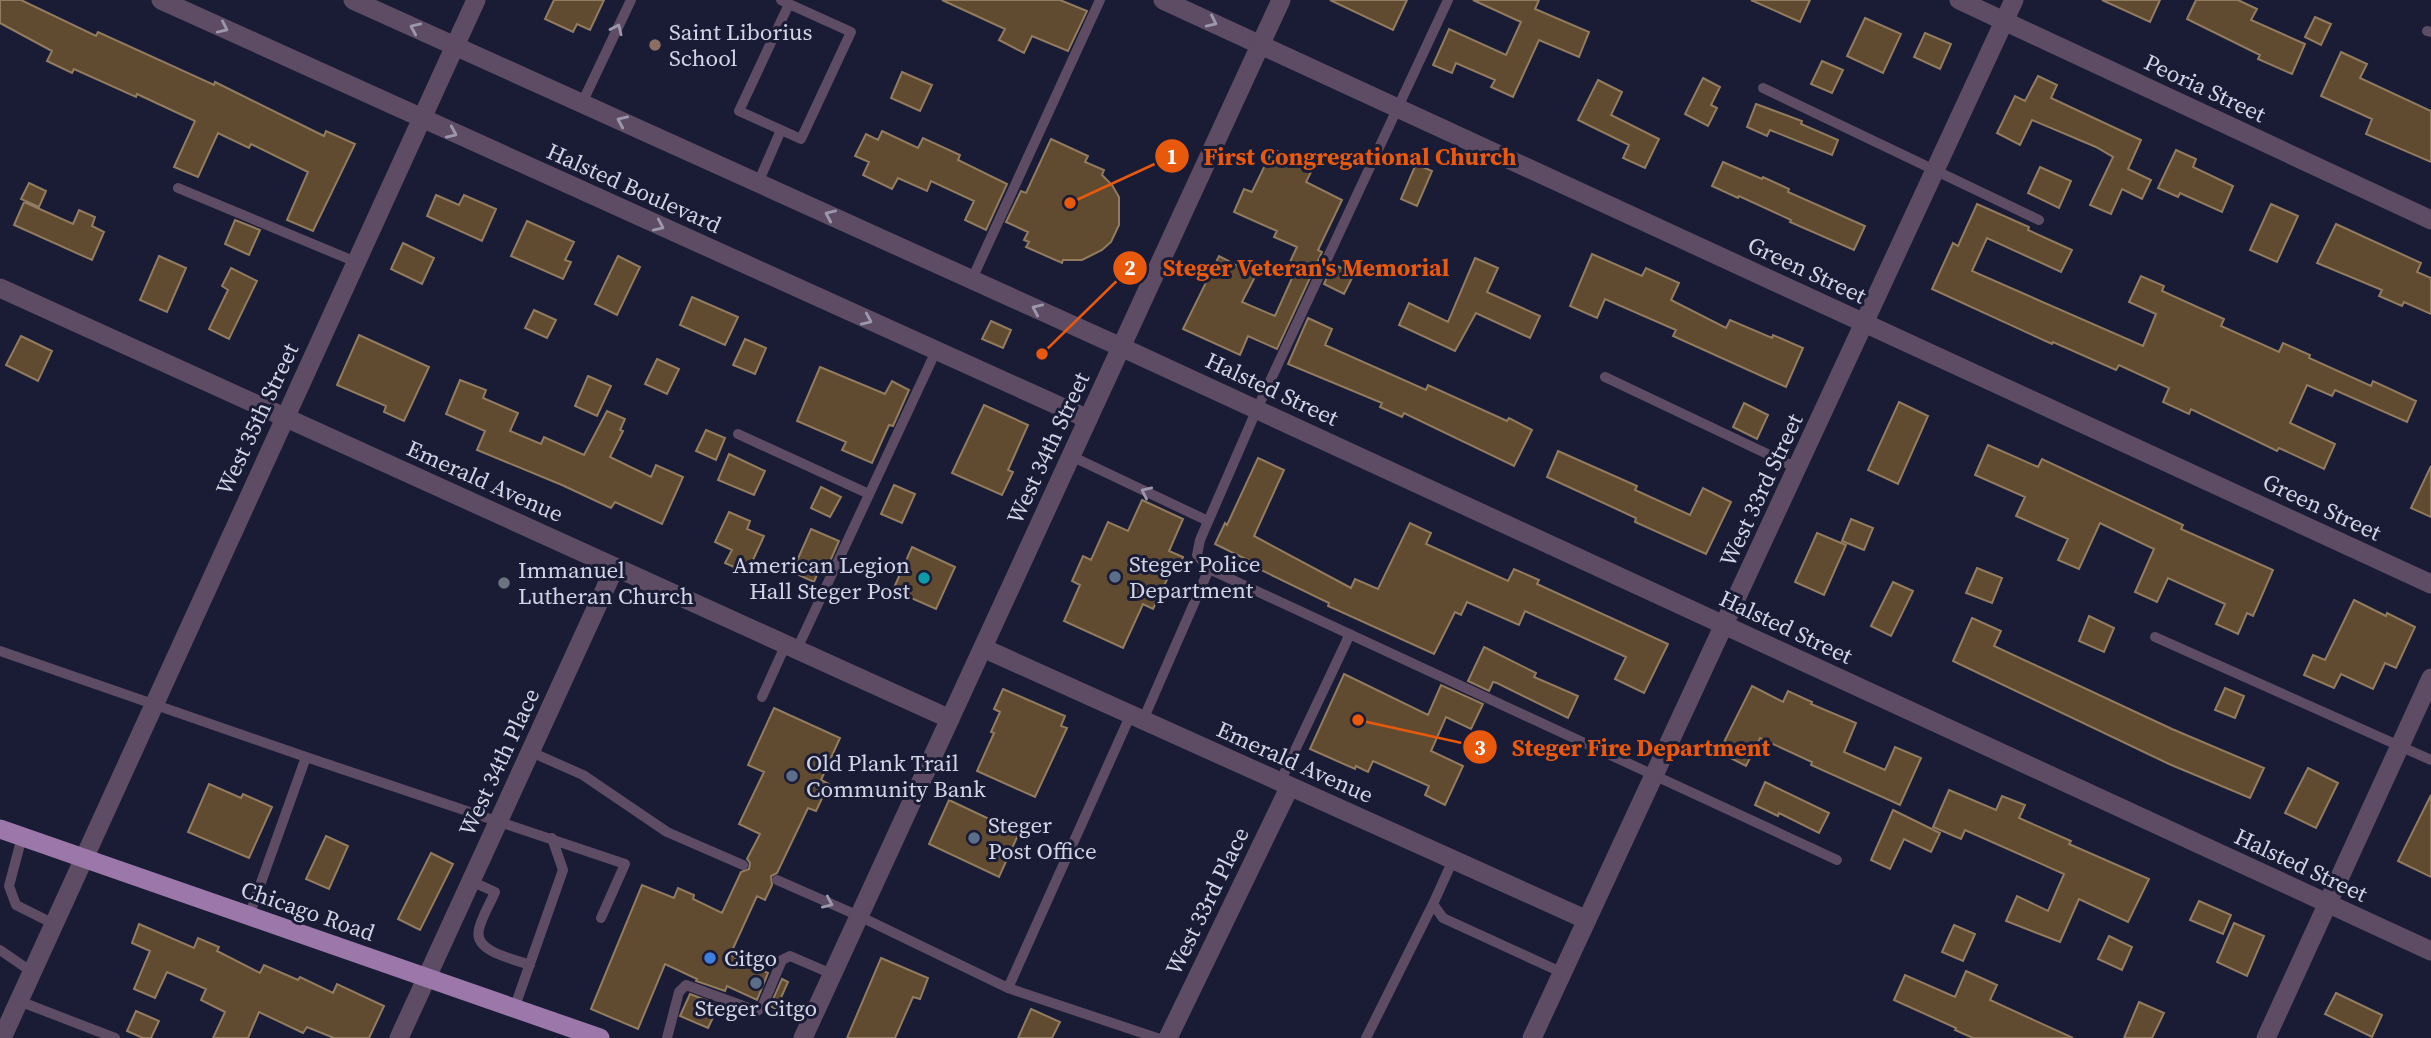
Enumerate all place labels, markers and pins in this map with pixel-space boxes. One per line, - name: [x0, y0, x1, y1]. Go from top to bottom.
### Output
- place label: Saint Liborius School: [669, 16, 812, 74]
- marker: Saint Liborius School: [647, 37, 663, 53]
- callout: First Congregational Church: [1155, 134, 1531, 179]
- callout: Steger Veteran's Memorial: [1113, 245, 1464, 290]
- place label: Steger Police Department: [1129, 548, 1260, 606]
- place label: American Legion Hall Steger Post: [733, 549, 911, 607]
- place label: Immanuel Lutheran Church: [518, 554, 694, 612]
- marker: Steger Police Department: [1107, 569, 1123, 585]
- marker: American Legion Hall Steger Post: [916, 570, 932, 586]
- marker: Immanuel Lutheran Church: [496, 575, 512, 591]
- callout: Steger Fire Department: [1463, 725, 1784, 770]
- place label: Old Plank Trail Community Bank: [806, 747, 986, 805]
- marker: Old Plank Trail Community Bank: [784, 768, 800, 784]
- place label: Steger Post Office: [988, 809, 1097, 867]
- marker: Steger Post Office: [966, 830, 982, 846]
- place label: Citgo: [724, 942, 777, 974]
- marker: Citgo: [702, 950, 718, 966]
- marker: Steger Citgo: [748, 975, 764, 991]
- place label: Steger Citgo: [695, 992, 817, 1024]

